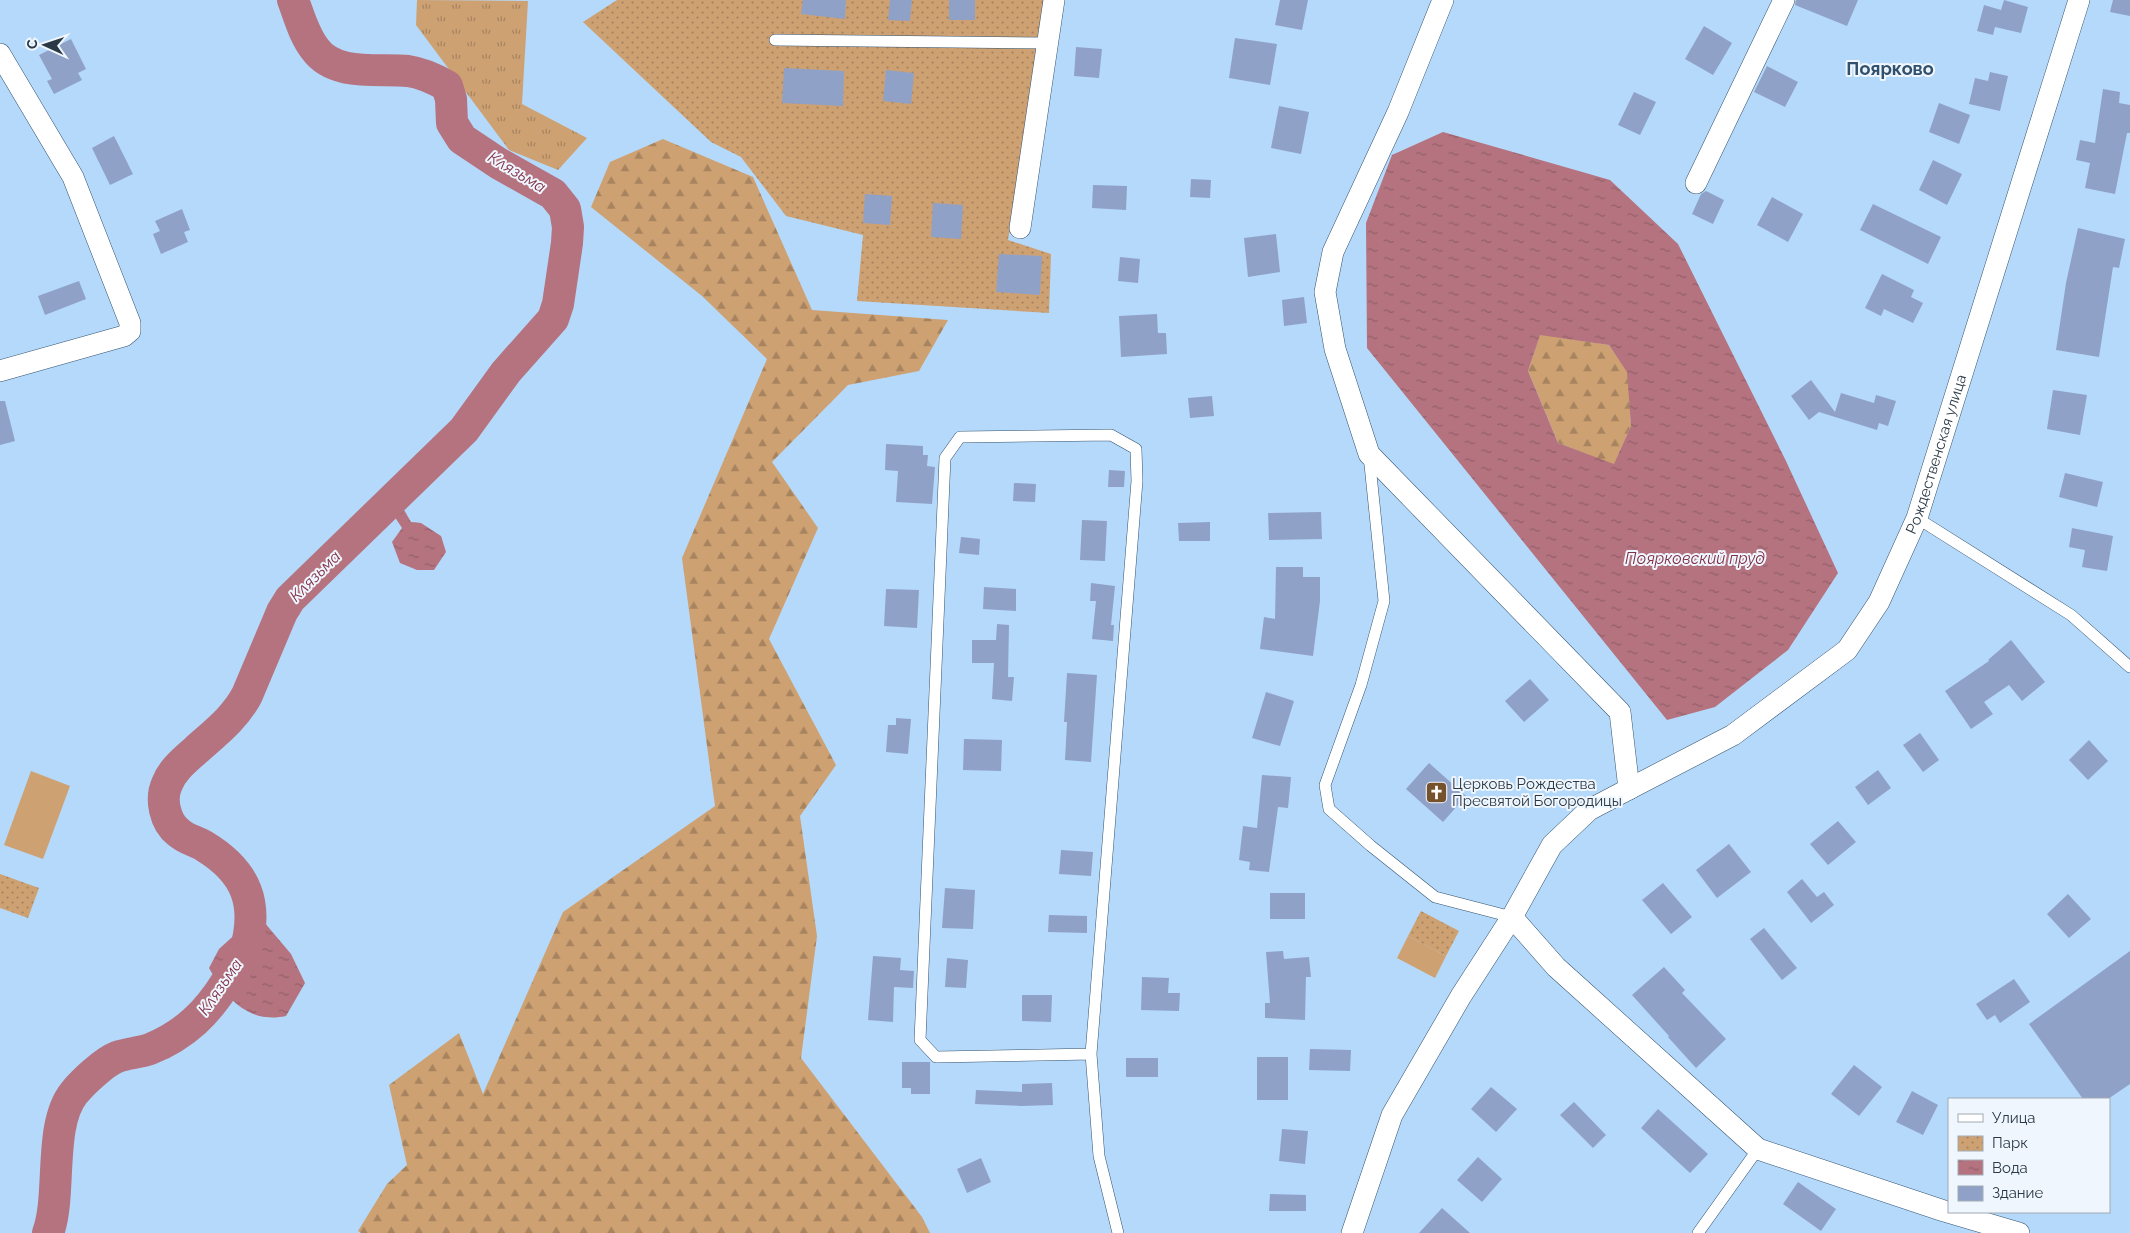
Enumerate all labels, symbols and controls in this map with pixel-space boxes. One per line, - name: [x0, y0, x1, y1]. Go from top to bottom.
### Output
- north arrow: [20, 20, 70, 70]
- text: С: [24, 39, 40, 50]
- district label: Поярково: [1846, 58, 1934, 79]
- water label: Клязьма: [485, 147, 550, 197]
- street label: Рождественская улица: [1902, 372, 1970, 537]
- water label: Клязьма: [286, 546, 345, 605]
- water label: Поярковский пруд: [1625, 549, 1765, 568]
- place label: Церковь Рождества Пресвятой Богородицы: [1452, 775, 1622, 810]
- church icon: Церковь Рождества Пресвятой Богородицы: [1424, 781, 1448, 805]
- water label: Клязьма: [194, 955, 246, 1019]
- legend: [1948, 1098, 2110, 1213]
- text: Улица: [1992, 1109, 2036, 1127]
- text: Парк: [1992, 1134, 2028, 1152]
- text: Вода: [1992, 1159, 2028, 1177]
- text: Здание: [1992, 1184, 2044, 1202]

